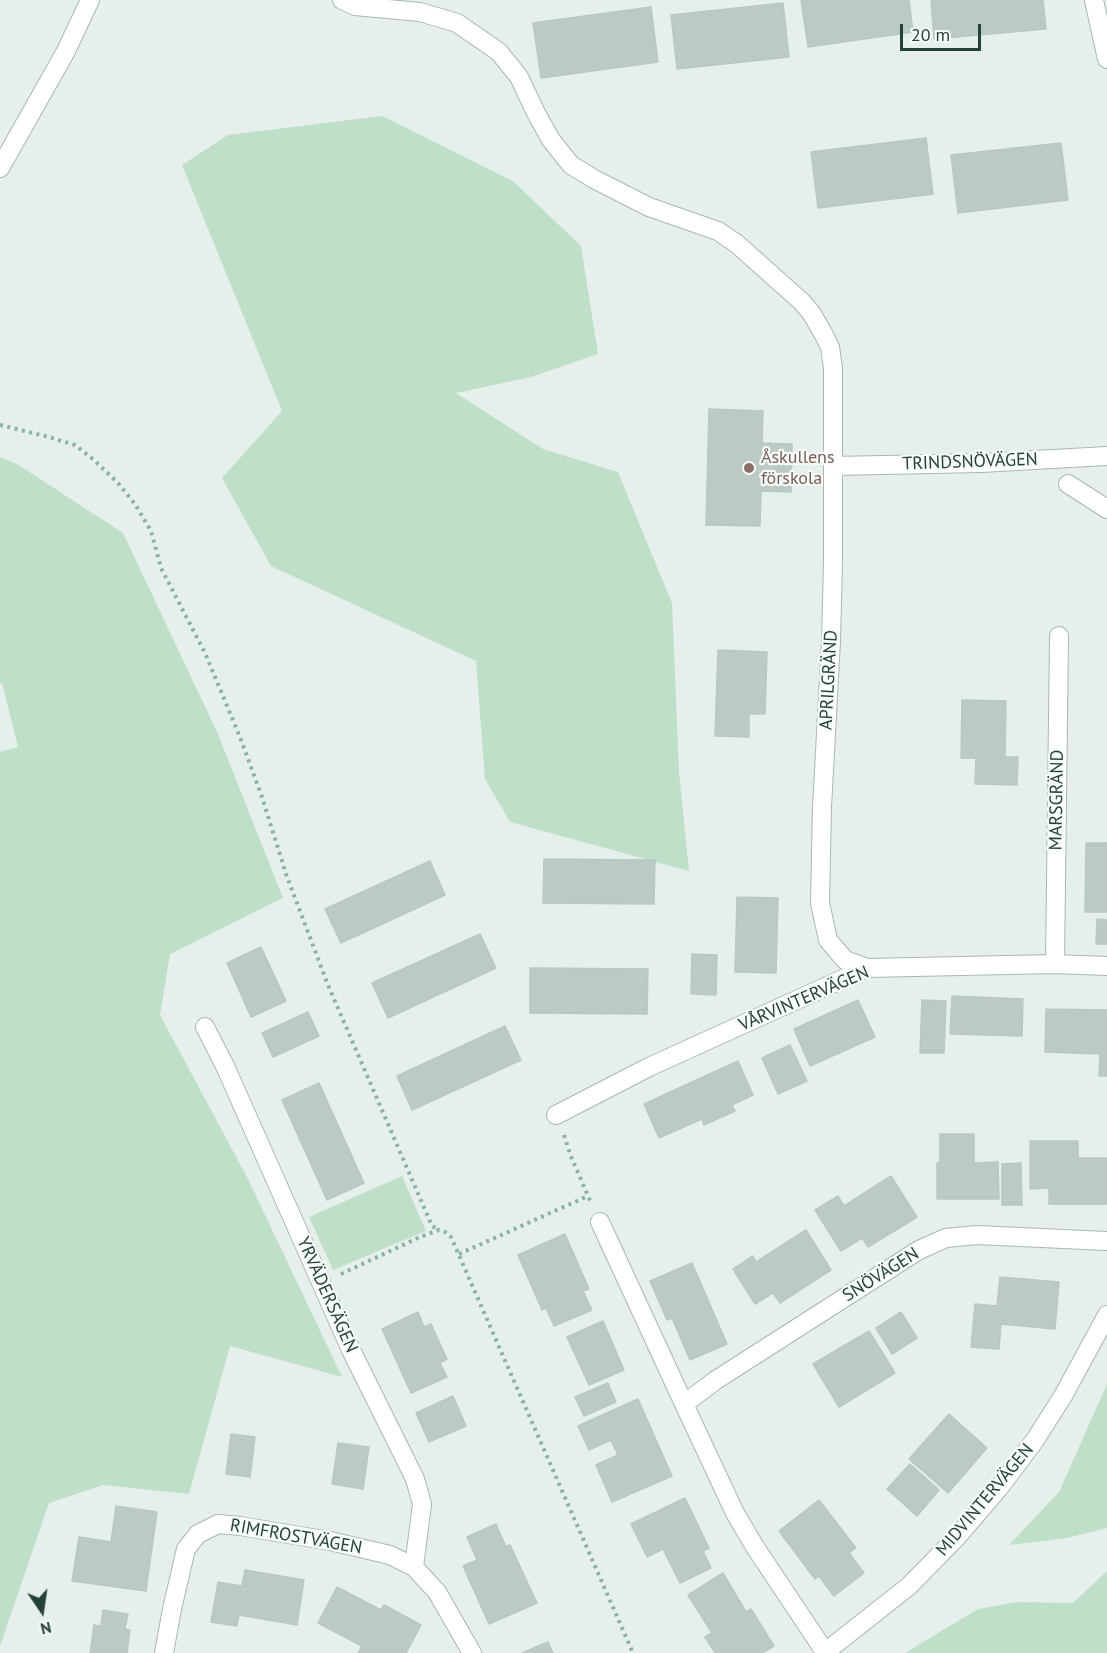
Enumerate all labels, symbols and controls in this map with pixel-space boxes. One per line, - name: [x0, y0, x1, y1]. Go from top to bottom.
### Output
- scale bar: [903, 12, 984, 50]
- text: 20 m: [911, 23, 950, 46]
- place label: Åskullens förskola: [761, 447, 835, 490]
- street label: TRINDSNÖVÄGEN: [902, 449, 1038, 475]
- marker: Åskullens förskola: [742, 461, 756, 475]
- street label: APRILGRÄND: [816, 629, 842, 731]
- street label: MARSGRÄND: [1045, 749, 1069, 851]
- street label: VÅRVINTERVÄGEN: [736, 962, 872, 1036]
- street label: YRVÄDERSÄGEN: [292, 1234, 362, 1356]
- street label: SNÖVÄGEN: [839, 1243, 923, 1307]
- street label: MIDVINTERVÄGEN: [932, 1439, 1038, 1561]
- street label: RIMFROSTVÄGEN: [228, 1515, 364, 1559]
- north arrow: [12, 1581, 72, 1641]
- text: N: [39, 1618, 53, 1639]

